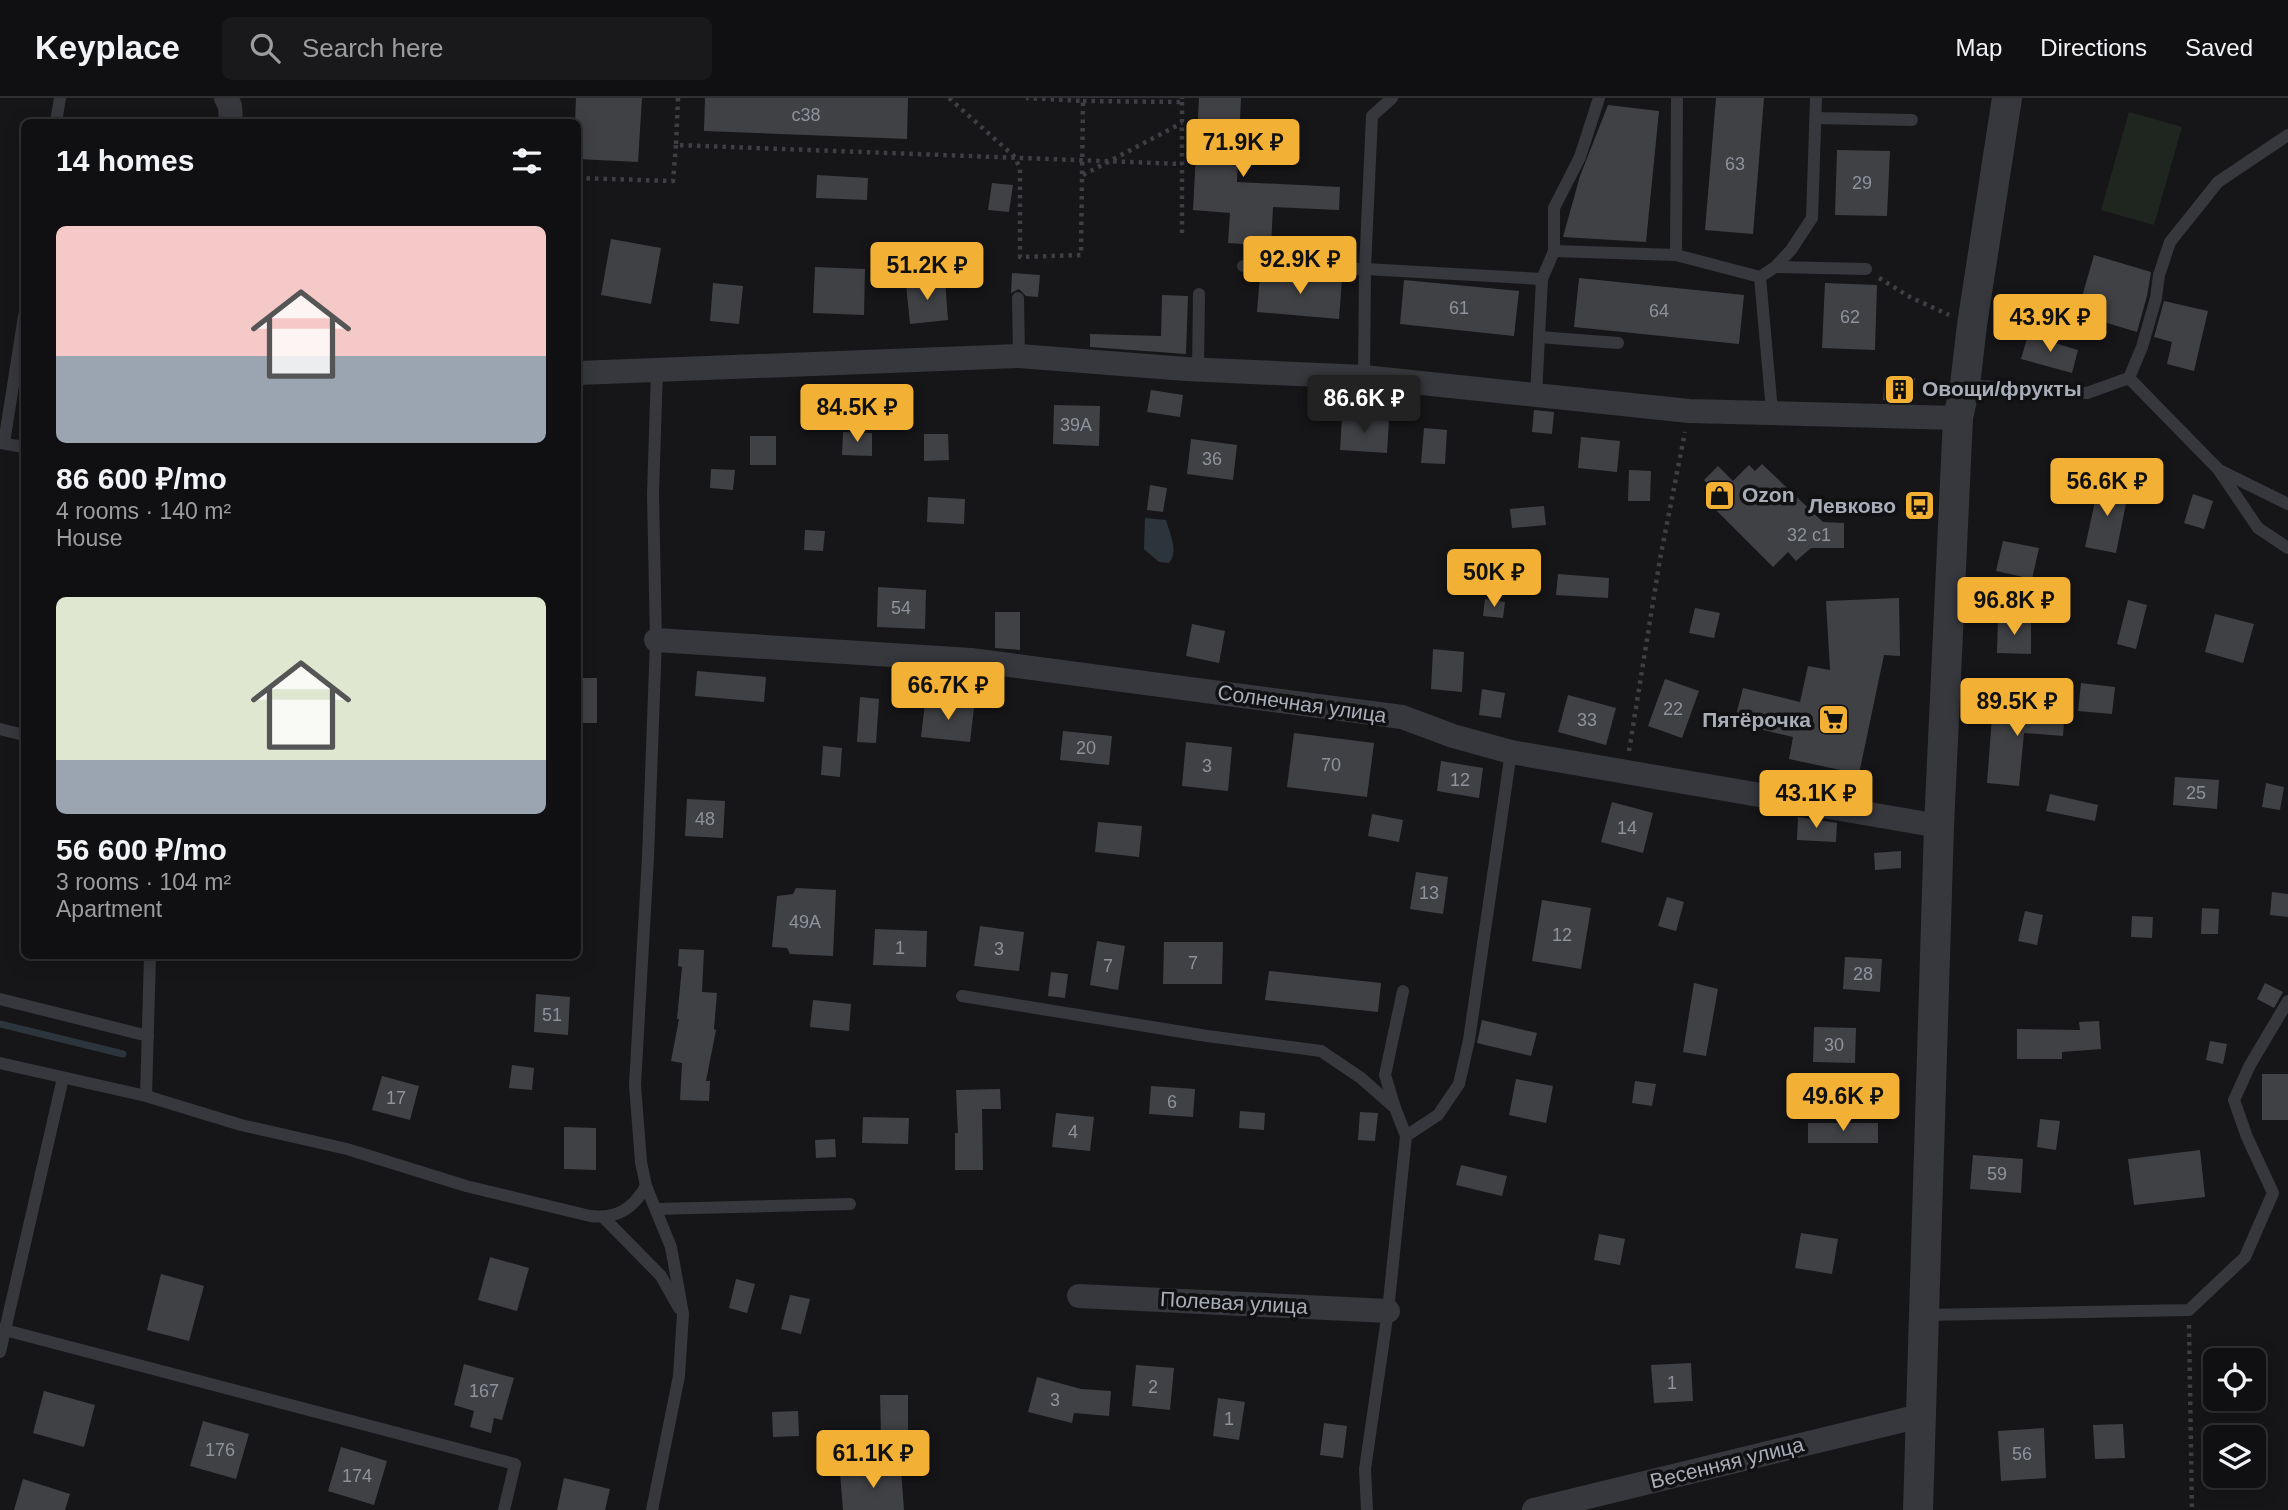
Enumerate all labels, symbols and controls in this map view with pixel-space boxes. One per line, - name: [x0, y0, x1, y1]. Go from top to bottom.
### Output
- search box: [222, 17, 712, 80]
- text: Keyplace: [35, 29, 180, 66]
- icon: search: [246, 29, 284, 67]
- text: Search here: [302, 33, 444, 63]
- text: Map: [1956, 34, 2002, 61]
- text: Directions: [2040, 34, 2147, 61]
- text: Saved: [2185, 34, 2253, 61]
- house number: с38: [791, 105, 821, 125]
- pin: 71.9K ₽: [1178, 120, 1308, 179]
- text: 71.9K ₽: [1202, 129, 1284, 155]
- icon: filters: [508, 142, 546, 180]
- text: 14 homes: [56, 144, 194, 177]
- house number: 63: [1725, 154, 1745, 174]
- house number: 29: [1852, 173, 1872, 193]
- pin: 92.9K ₽: [1235, 236, 1365, 296]
- pin: 51.2K ₽: [862, 242, 992, 302]
- text: 92.9K ₽: [1259, 246, 1341, 272]
- text: 51.2K ₽: [886, 252, 968, 278]
- icon: home: [238, 271, 364, 397]
- pin: 43.9K ₽: [1985, 294, 2115, 354]
- house number: 61: [1449, 298, 1469, 318]
- house number: 64: [1649, 301, 1669, 321]
- text: 43.9K ₽: [2009, 304, 2091, 330]
- house number: 62: [1840, 307, 1860, 327]
- building icon: Овощи/фрукты: [1882, 372, 1916, 406]
- pin: 86.6K ₽: [1299, 376, 1429, 435]
- place label: Овощи/фрукты: [1922, 377, 2082, 400]
- pin: 84.5K ₽: [792, 384, 922, 444]
- text: 86.6K ₽: [1323, 385, 1405, 411]
- text: 84.5K ₽: [816, 394, 898, 420]
- house number: 39А: [1060, 415, 1092, 435]
- house number: 36: [1202, 449, 1222, 469]
- pin: 56.6K ₽: [2042, 458, 2172, 518]
- text: 86 600 ₽/mo: [56, 462, 227, 495]
- text: 56.6K ₽: [2066, 468, 2148, 494]
- shop icon: Ozon: [1702, 478, 1736, 512]
- place label: Ozon: [1742, 483, 1795, 506]
- bus stop icon: Левково: [1902, 489, 1936, 523]
- place label: Левково: [1808, 494, 1896, 517]
- text: 4 rooms · 140 m²: [56, 498, 231, 524]
- text: House: [56, 525, 122, 551]
- house number: 32 с1: [1787, 525, 1831, 545]
- pin: 50K ₽: [1445, 550, 1543, 609]
- text: 50K ₽: [1463, 559, 1525, 585]
- pin: 96.8K ₽: [1949, 578, 2079, 637]
- text: 96.8K ₽: [1973, 587, 2055, 613]
- house number: 54: [891, 598, 911, 618]
- icon: home: [238, 642, 364, 768]
- pin: 66.7K ₽: [883, 662, 1013, 722]
- text: 66.7K ₽: [907, 672, 989, 698]
- pin: 89.5K ₽: [1952, 678, 2082, 738]
- street label: Солнечная улица: [1216, 680, 1388, 727]
- text: 89.5K ₽: [1976, 688, 2058, 714]
- house number: 22: [1663, 699, 1683, 719]
- supermarket icon: Пятёрочка: [1817, 703, 1851, 737]
- place label: Пятёрочка: [1702, 708, 1811, 731]
- house number: 33: [1577, 710, 1597, 730]
- house number: 20: [1076, 738, 1096, 758]
- house number: 70: [1321, 755, 1341, 775]
- house number: 3: [1202, 756, 1212, 776]
- house number: 12: [1450, 770, 1470, 790]
- pin: 43.1K ₽: [1751, 770, 1881, 830]
- text: 43.1K ₽: [1775, 780, 1857, 806]
- house number: 25: [2186, 783, 2206, 803]
- house number: 48: [695, 809, 715, 829]
- house number: 14: [1617, 818, 1637, 838]
- text: 56 600 ₽/mo: [56, 833, 227, 866]
- text: 3 rooms · 104 m²: [56, 869, 231, 895]
- house number: 13: [1419, 883, 1439, 903]
- text: Apartment: [56, 896, 162, 922]
- house number: 49А: [789, 912, 821, 932]
- house number: 12: [1552, 925, 1572, 945]
- house number: 1: [895, 938, 905, 958]
- house number: 3: [994, 939, 1004, 959]
- house number: 7: [1188, 953, 1198, 973]
- house number: 7: [1103, 956, 1113, 976]
- house number: 28: [1853, 964, 1873, 984]
- house number: 51: [542, 1005, 562, 1025]
- house number: 30: [1824, 1035, 1844, 1055]
- pin: 49.6K ₽: [1778, 1074, 1908, 1133]
- text: 49.6K ₽: [1802, 1083, 1884, 1109]
- house number: 17: [386, 1088, 406, 1108]
- house number: 6: [1167, 1092, 1177, 1112]
- house number: 4: [1068, 1122, 1078, 1142]
- house number: 59: [1987, 1164, 2007, 1184]
- street label: Полевая улица: [1160, 1287, 1309, 1318]
- map controls: [2203, 1348, 2266, 1488]
- button: locate: [2203, 1348, 2266, 1411]
- house number: 1: [1667, 1373, 1677, 1393]
- house number: 2: [1148, 1377, 1158, 1397]
- house number: 167: [469, 1381, 499, 1401]
- house number: 3: [1050, 1390, 1060, 1410]
- house number: 1: [1224, 1409, 1234, 1429]
- button: layers: [2203, 1425, 2266, 1488]
- pin: 61.1K ₽: [808, 1430, 938, 1490]
- street label: Весенняя улица: [1648, 1432, 1806, 1493]
- house number: 176: [205, 1440, 235, 1460]
- text: 61.1K ₽: [832, 1440, 914, 1466]
- house number: 56: [2012, 1444, 2032, 1464]
- house number: 174: [342, 1466, 372, 1486]

